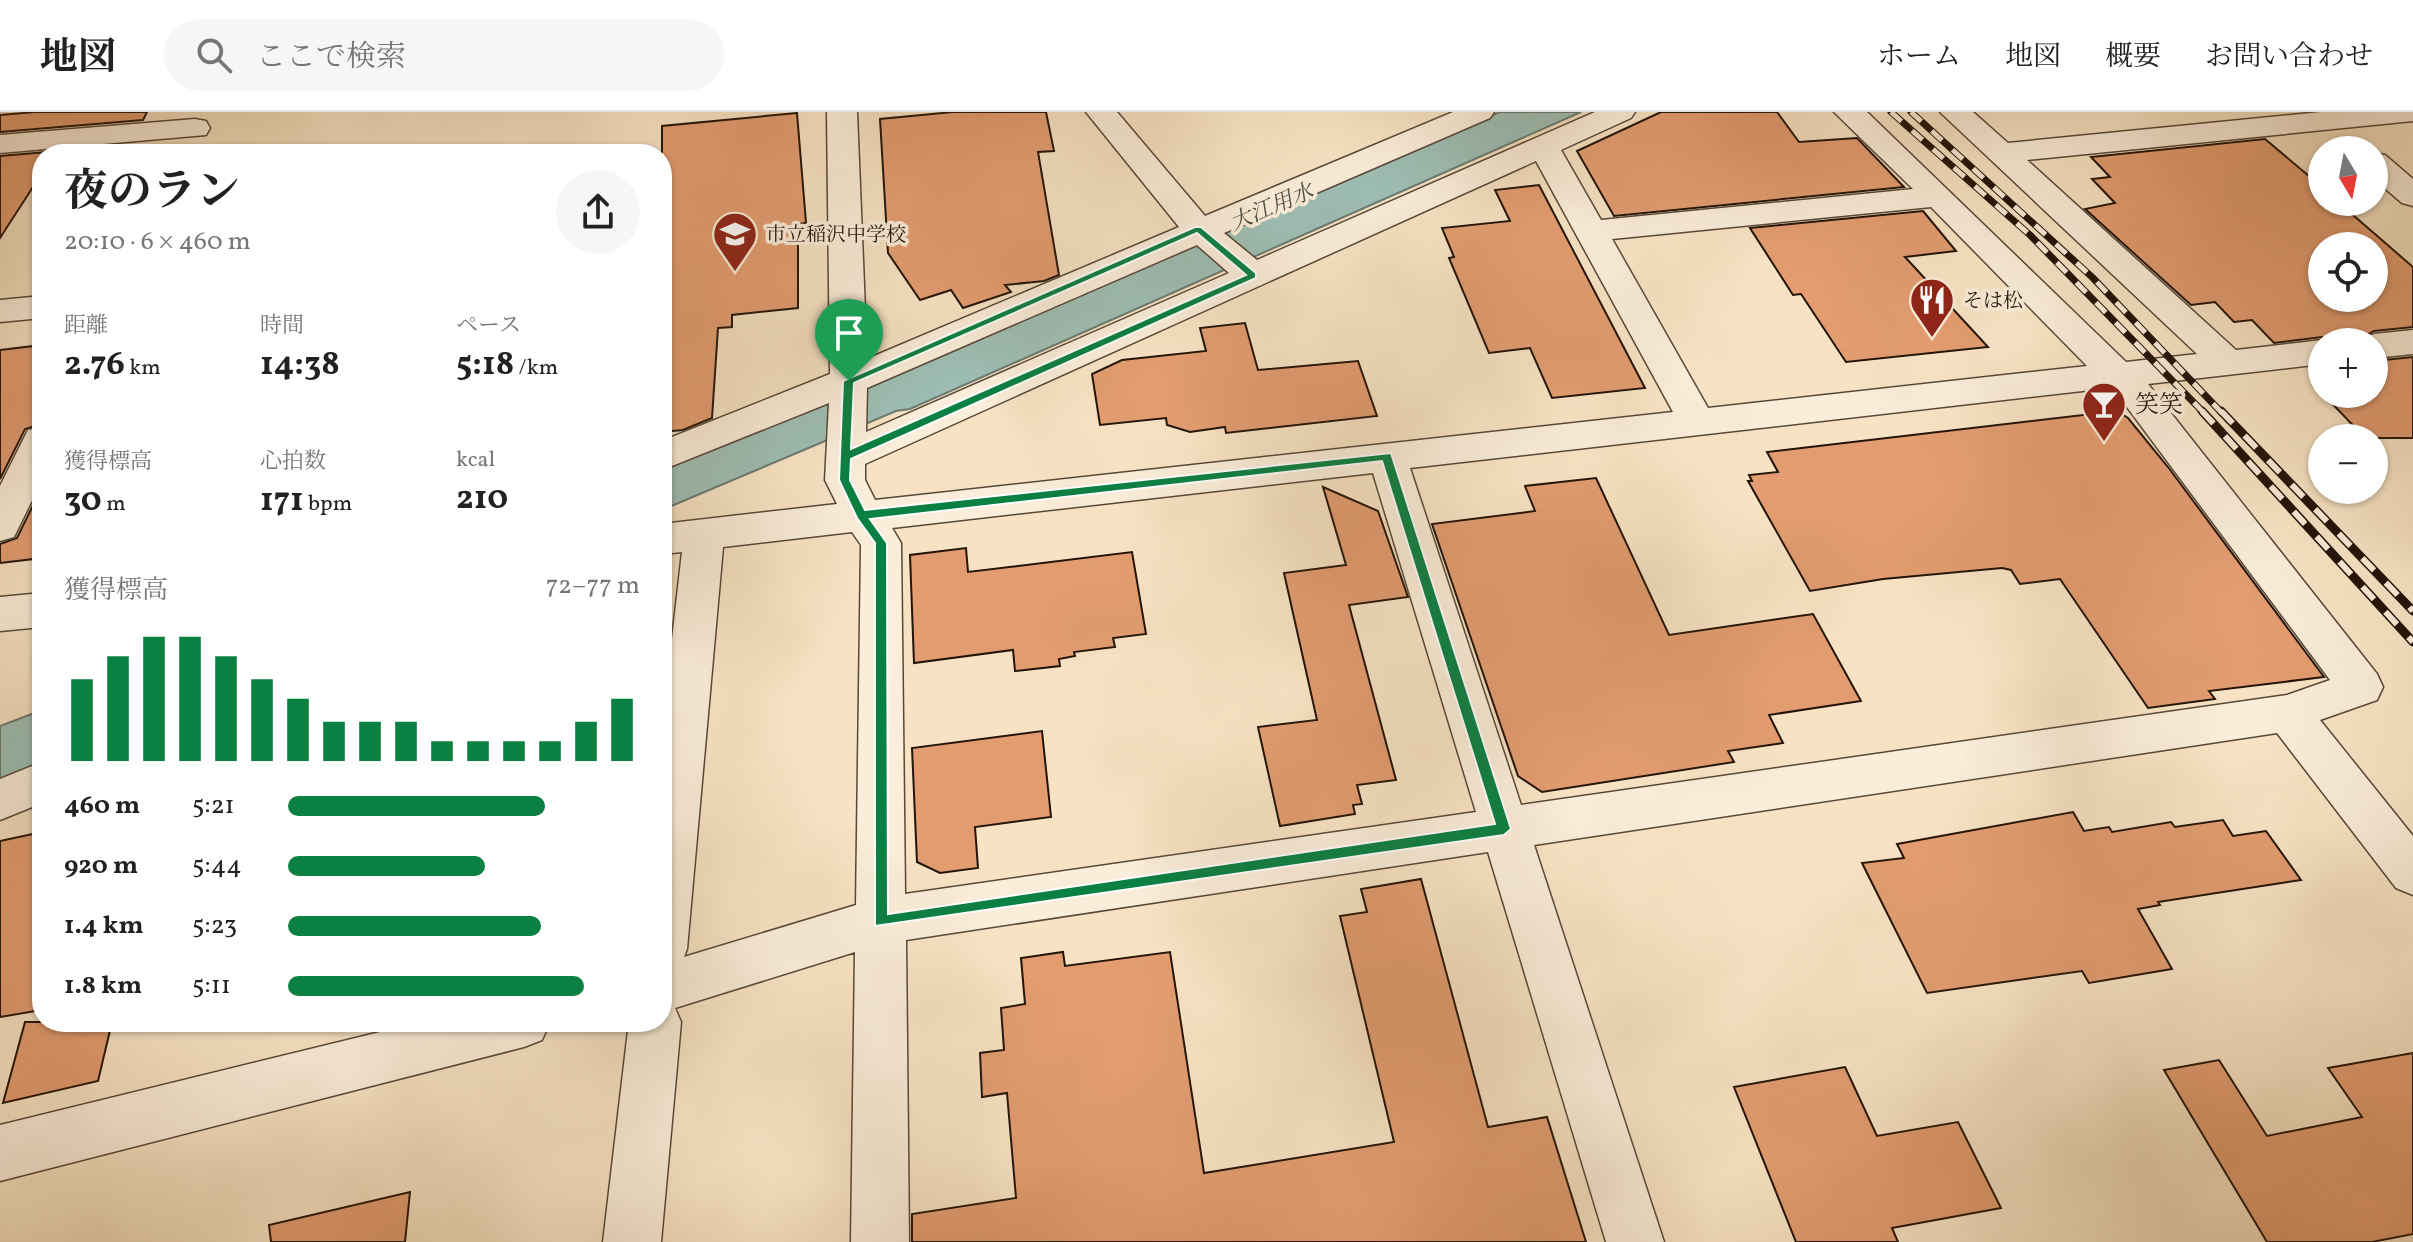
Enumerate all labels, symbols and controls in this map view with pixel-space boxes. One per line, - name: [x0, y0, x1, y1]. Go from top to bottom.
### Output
- search box: [164, 19, 724, 91]
- text: 地図: [40, 33, 116, 86]
- icon: search: [192, 33, 236, 77]
- text: ここで検索: [256, 37, 406, 79]
- text: ホーム: [1877, 38, 1961, 77]
- text: 地図: [2005, 38, 2061, 77]
- text: 概要: [2105, 38, 2161, 77]
- text: お問い合わせ: [2205, 38, 2373, 77]
- north arrow: [2308, 136, 2388, 216]
- map controls: [2308, 136, 2388, 504]
- text: 夜のラン: [64, 163, 240, 224]
- button: share: [556, 170, 640, 254]
- water label: 大江用水: [1225, 176, 1320, 240]
- school or university icon: 市立稲沢中学校: [711, 210, 759, 273]
- place label: 市立稲沢中学校: [766, 222, 906, 250]
- text: 20:10 · 6 × 460 m: [64, 224, 251, 260]
- button: locate: [2308, 232, 2388, 312]
- restaurant icon: そは松: [1908, 276, 1956, 339]
- place label: そは松: [1963, 288, 2023, 316]
- pin: [815, 299, 883, 381]
- text: 距離: [64, 311, 108, 342]
- text: 時間: [260, 311, 304, 342]
- text: ペース: [456, 311, 521, 342]
- icon: arrive: [827, 311, 871, 355]
- button: +: [2308, 328, 2388, 408]
- text: 2.76: [64, 342, 125, 389]
- text: 14:38: [260, 342, 340, 389]
- text: 5:18: [456, 342, 514, 389]
- text: km: [125, 353, 161, 384]
- text: /km: [514, 353, 558, 384]
- bar icon: 笑笑: [2080, 380, 2128, 443]
- place label: 笑笑: [2135, 389, 2183, 423]
- button: −: [2308, 424, 2388, 504]
- text: kcal: [456, 445, 495, 476]
- text: 獲得標高: [64, 447, 152, 478]
- text: 心拍数: [260, 447, 326, 478]
- text: 210: [456, 476, 508, 523]
- text: 30: [64, 478, 102, 525]
- text: 171: [260, 478, 304, 525]
- text: m: [102, 489, 126, 520]
- text: bpm: [304, 489, 352, 520]
- text: 72–77 m: [546, 568, 640, 604]
- text: 獲得標高: [64, 573, 168, 609]
- text: 460 m: [64, 788, 140, 824]
- text: 5:21: [192, 788, 235, 824]
- text: 920 m: [64, 848, 138, 884]
- text: 5:44: [192, 848, 242, 884]
- text: 1.4 km: [64, 908, 144, 944]
- text: 5:23: [192, 908, 237, 944]
- text: 1.8 km: [64, 968, 142, 1004]
- text: 5:11: [192, 968, 231, 1004]

